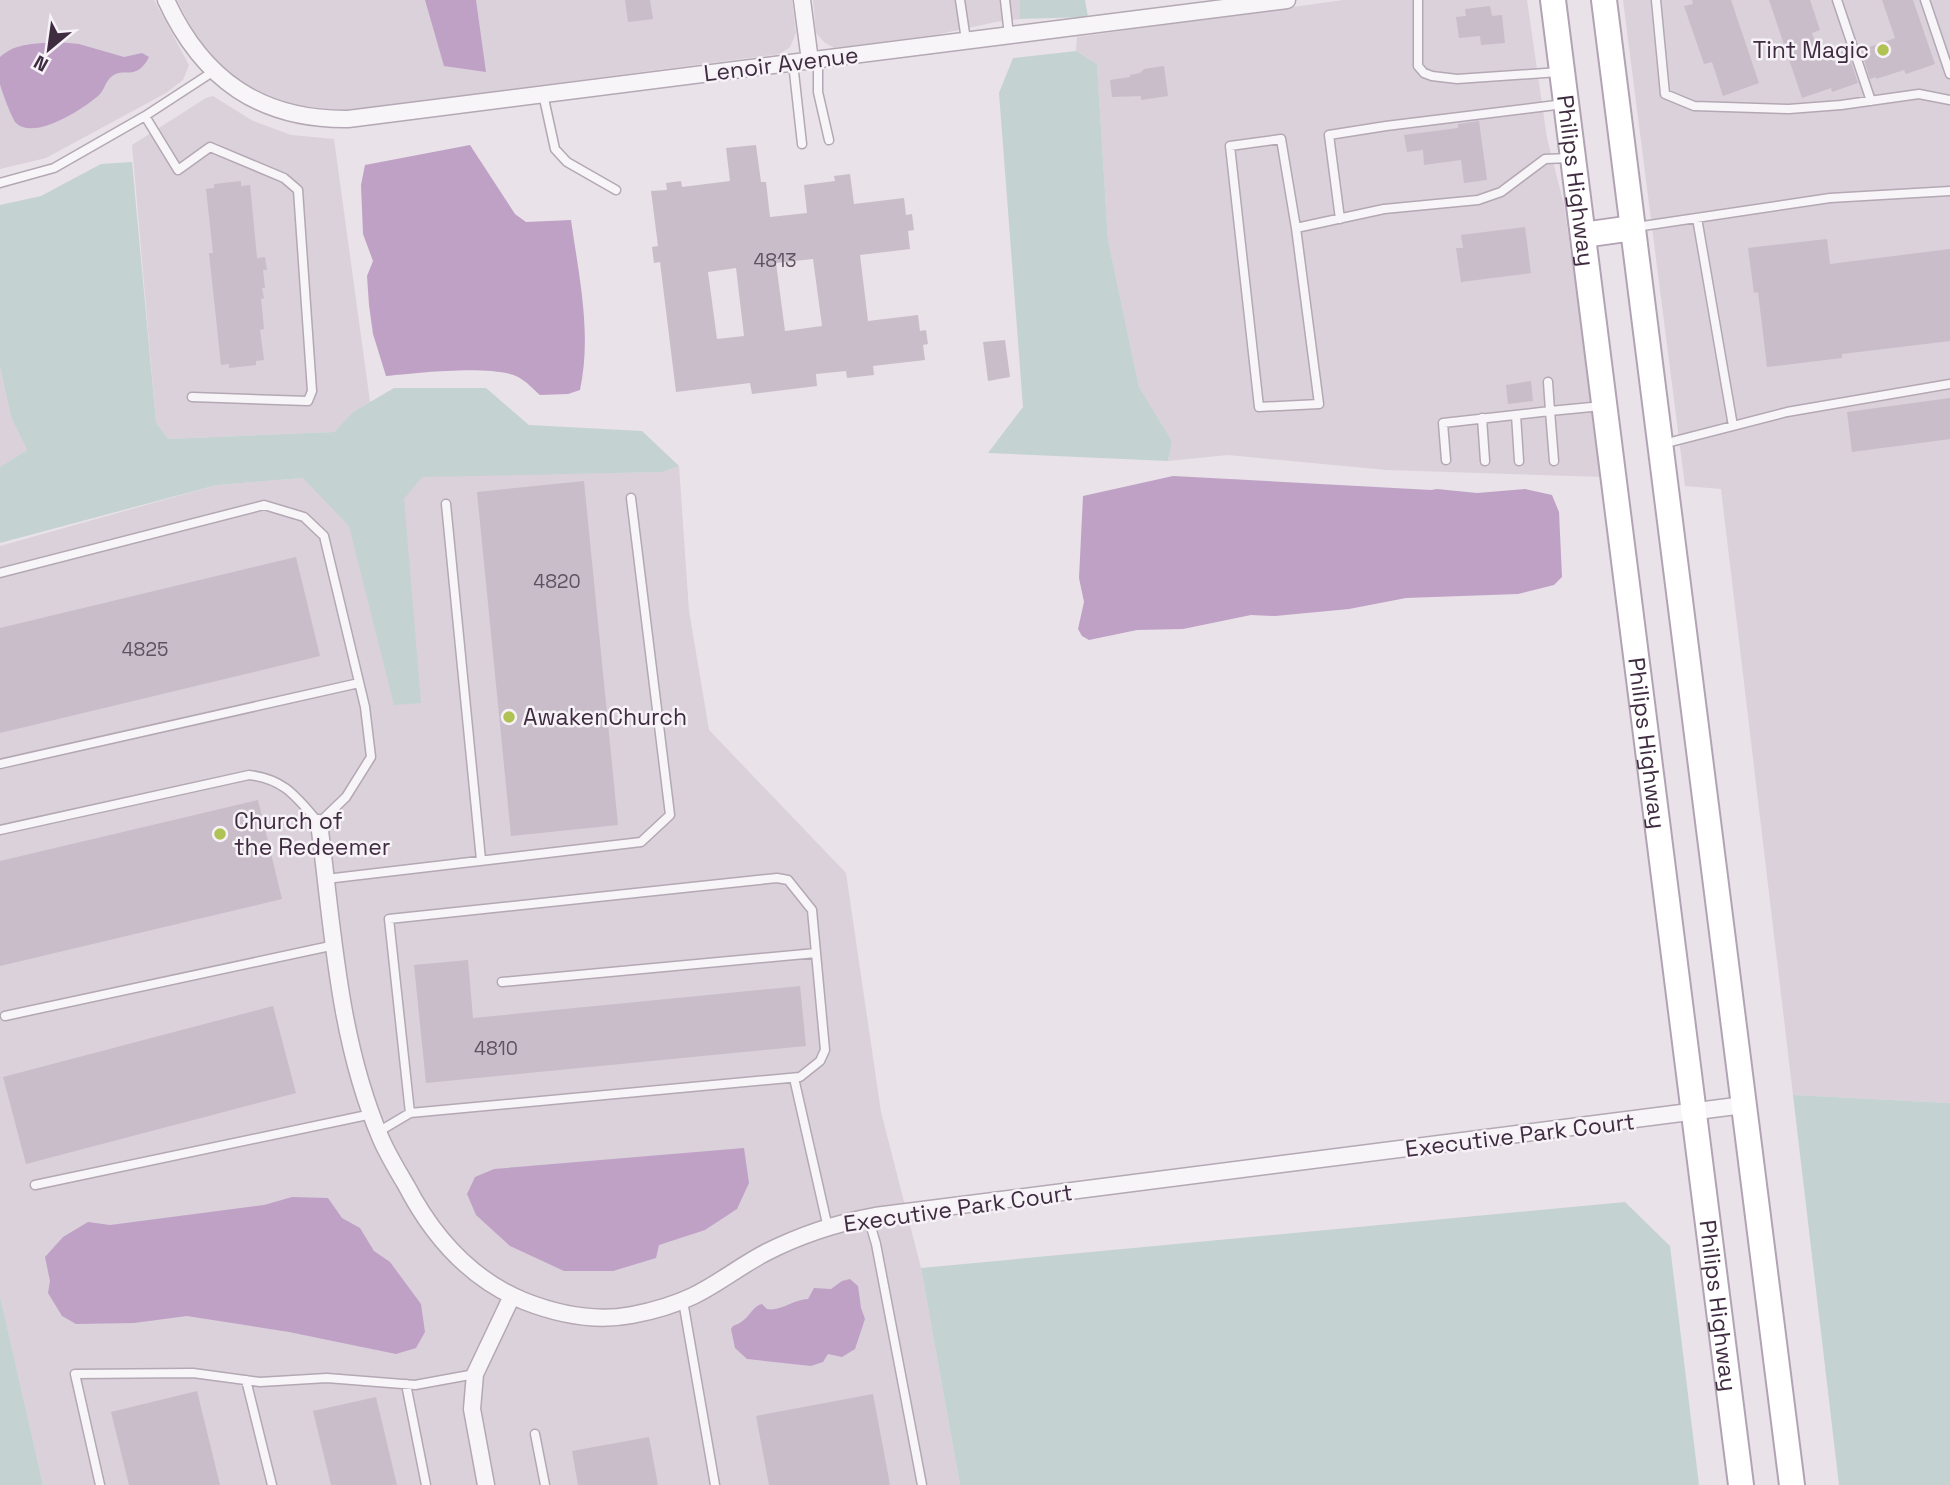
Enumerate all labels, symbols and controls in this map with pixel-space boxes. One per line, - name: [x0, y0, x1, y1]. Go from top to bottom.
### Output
- north arrow: [14, 14, 84, 84]
- place label: Tint Magic: [1753, 35, 1869, 65]
- street label: Lenoir Avenue: [702, 40, 860, 88]
- marker: Tint Magic: [1875, 42, 1891, 58]
- text: N: [29, 49, 53, 77]
- street label: Philips Highway: [1550, 93, 1602, 268]
- house number: 4813: [753, 248, 797, 273]
- house number: 4820: [533, 569, 581, 594]
- house number: 4825: [122, 637, 168, 662]
- street label: Philips Highway: [1621, 656, 1673, 831]
- place label: AwakenChurch: [523, 702, 687, 732]
- marker: AwakenChurch: [501, 709, 517, 725]
- place label: Church of the Redeemer: [234, 806, 390, 862]
- marker: Church of the Redeemer: [212, 826, 228, 842]
- house number: 4810: [474, 1036, 518, 1061]
- street label: Executive Park Court: [1404, 1106, 1636, 1164]
- street label: Executive Park Court: [842, 1177, 1074, 1239]
- street label: Philips Highway: [1693, 1218, 1744, 1393]

